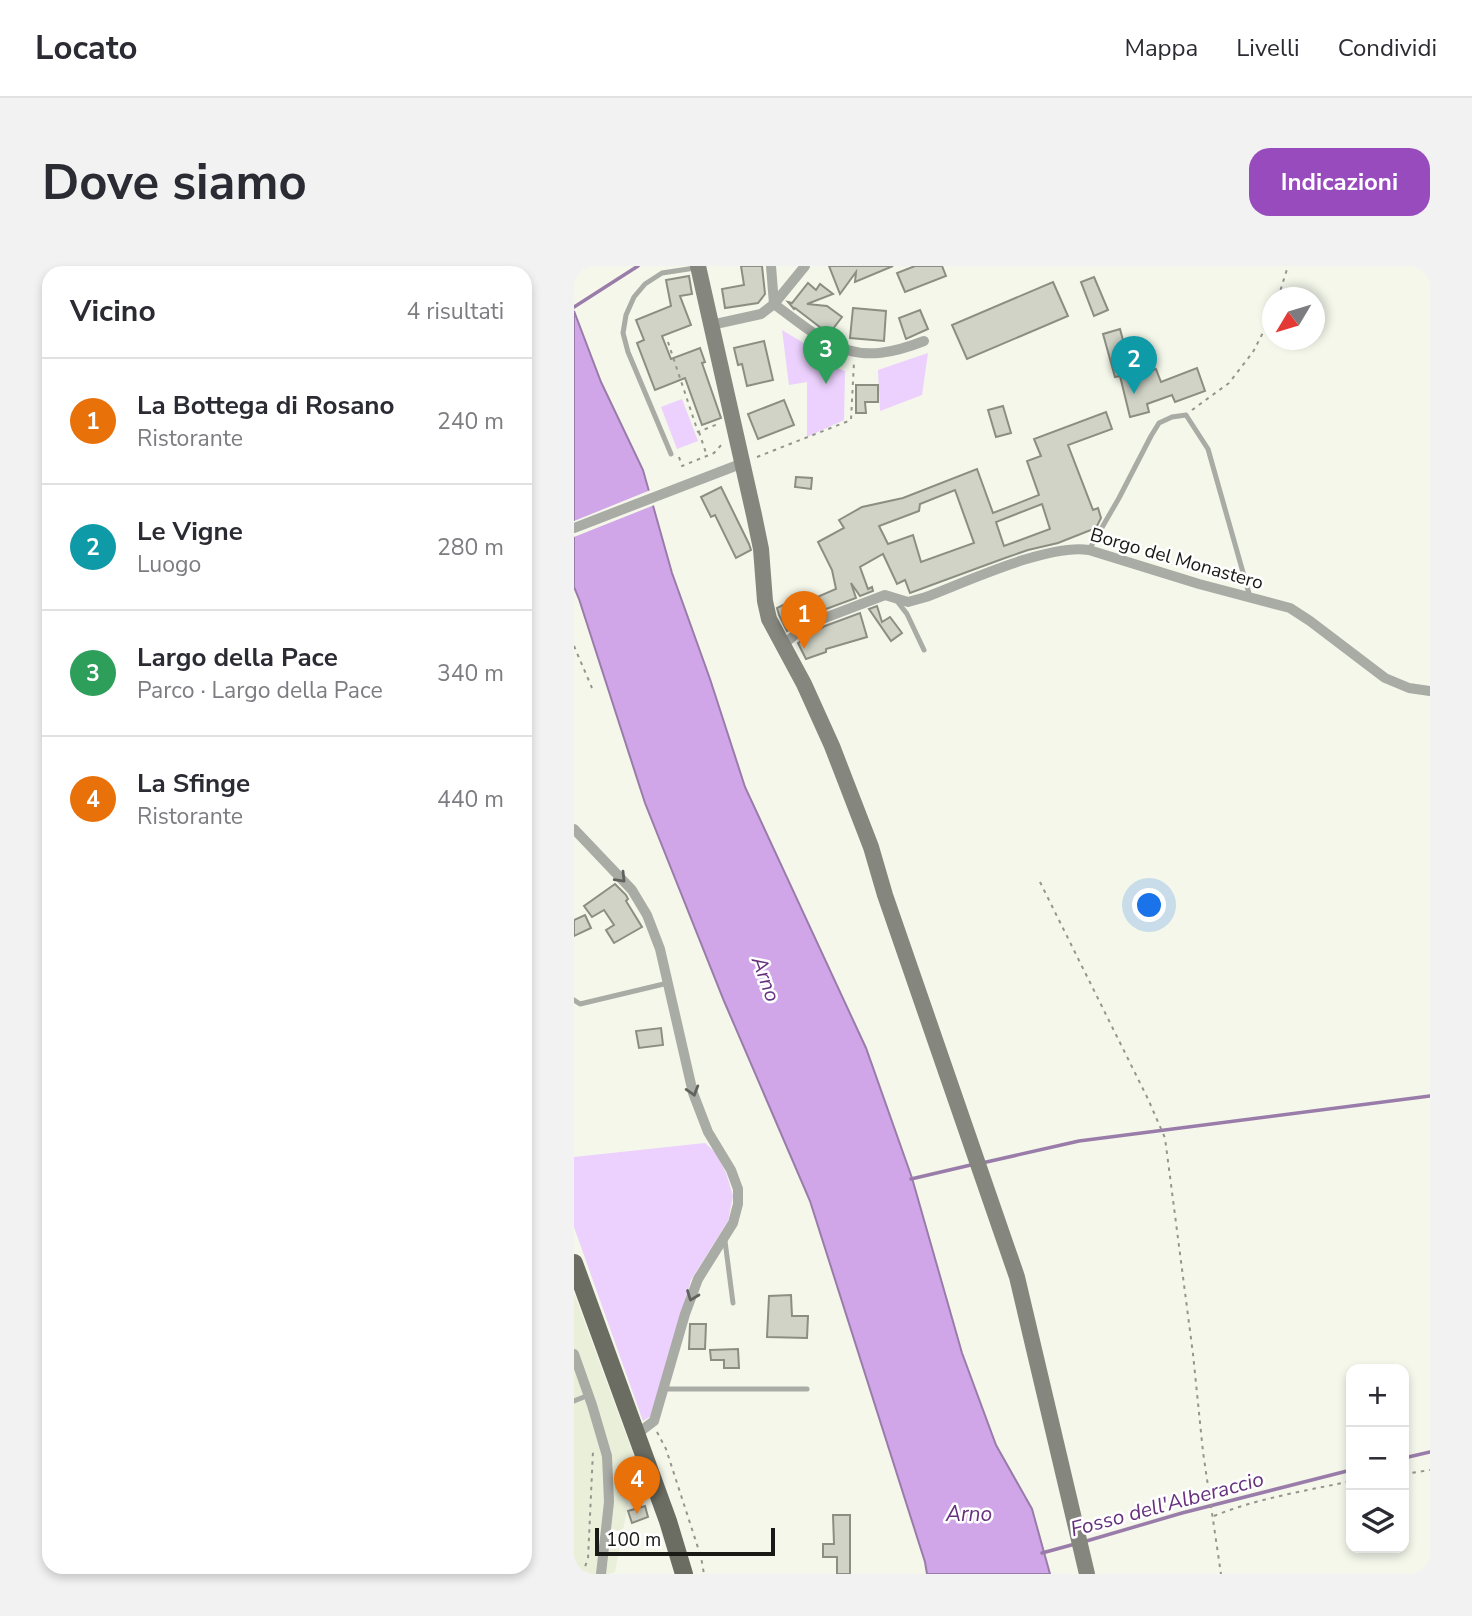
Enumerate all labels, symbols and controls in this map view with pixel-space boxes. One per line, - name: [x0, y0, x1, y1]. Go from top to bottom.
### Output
- text: Locato: [35, 26, 137, 71]
- text: Mappa: [1124, 32, 1198, 64]
- text: Livelli: [1236, 32, 1300, 64]
- text: Condividi: [1338, 32, 1437, 64]
- button: Indicazioni: [1249, 148, 1430, 216]
- text: Dove siamo: [42, 149, 307, 216]
- north arrow: [1262, 287, 1325, 350]
- text: Vicino: [70, 291, 156, 332]
- text: 4 risultati: [407, 296, 504, 327]
- pin: 3: [803, 326, 849, 384]
- pin: 2: [1111, 336, 1157, 394]
- text: La Bottega di Rosano: [137, 388, 395, 423]
- text: 1: [86, 406, 100, 437]
- text: 240 m: [437, 406, 504, 437]
- text: Ristorante: [137, 423, 243, 454]
- text: Le Vigne: [137, 514, 243, 549]
- street label: Borgo del Monastero: [1087, 522, 1266, 596]
- text: 2: [86, 532, 100, 563]
- text: 280 m: [437, 532, 504, 563]
- text: Luogo: [137, 549, 201, 580]
- pin: 1: [781, 591, 827, 649]
- text: Largo della Pace: [137, 640, 338, 675]
- text: 3: [86, 658, 100, 689]
- text: 340 m: [437, 658, 504, 689]
- text: Parco · Largo della Pace: [137, 675, 383, 706]
- text: La Sfinge: [137, 766, 250, 801]
- text: 4: [86, 784, 100, 815]
- text: 440 m: [437, 784, 504, 815]
- text: Ristorante: [137, 801, 243, 832]
- one-way arrow: [613, 870, 626, 883]
- your location: [1132, 888, 1166, 922]
- water label: Arno: [745, 951, 787, 1006]
- one-way arrow: [685, 1085, 700, 1097]
- one-way arrow: [686, 1290, 700, 1302]
- map controls: [1346, 1364, 1409, 1553]
- button: +: [1346, 1364, 1409, 1427]
- button: −: [1346, 1427, 1409, 1490]
- pin: 4: [614, 1456, 660, 1514]
- water label: Fosso dell'Alberaccio: [1067, 1465, 1267, 1543]
- button: layers: [1346, 1490, 1409, 1553]
- water label: Arno: [945, 1500, 992, 1528]
- scale bar: [595, 1525, 775, 1557]
- text: 100 m: [606, 1527, 661, 1553]

